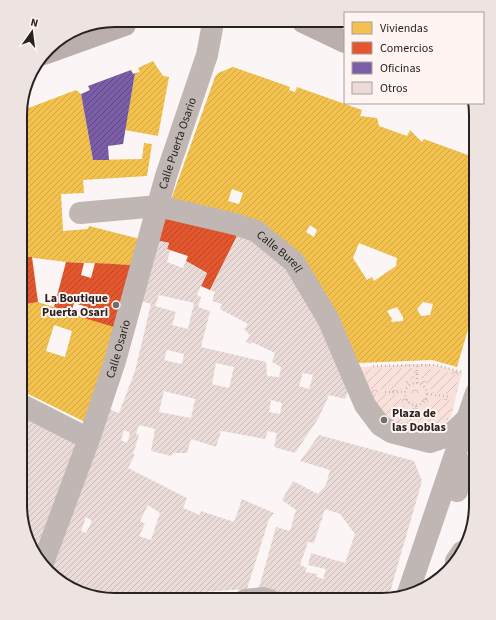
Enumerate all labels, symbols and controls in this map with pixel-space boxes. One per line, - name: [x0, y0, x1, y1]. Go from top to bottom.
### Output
- north arrow: [12, 12, 52, 52]
- legend: [344, 12, 484, 104]
- text: N: [29, 15, 40, 31]
- text: Viviendas: [380, 20, 428, 37]
- text: Comercios: [380, 40, 433, 57]
- text: Oficinas: [380, 60, 421, 77]
- text: Otros: [380, 80, 408, 97]
- street label: Calle Puerta Osario: [154, 95, 201, 191]
- street label: Calle Burell: [253, 226, 307, 276]
- place label: La Boutique Puerta Osari: [42, 290, 108, 321]
- marker: La Boutique Puerta Osari: [111, 300, 121, 310]
- street label: Calle Osario: [101, 318, 135, 380]
- place label: Plaza de las Doblas: [392, 405, 446, 436]
- marker: Plaza de las Doblas: [379, 415, 389, 425]

